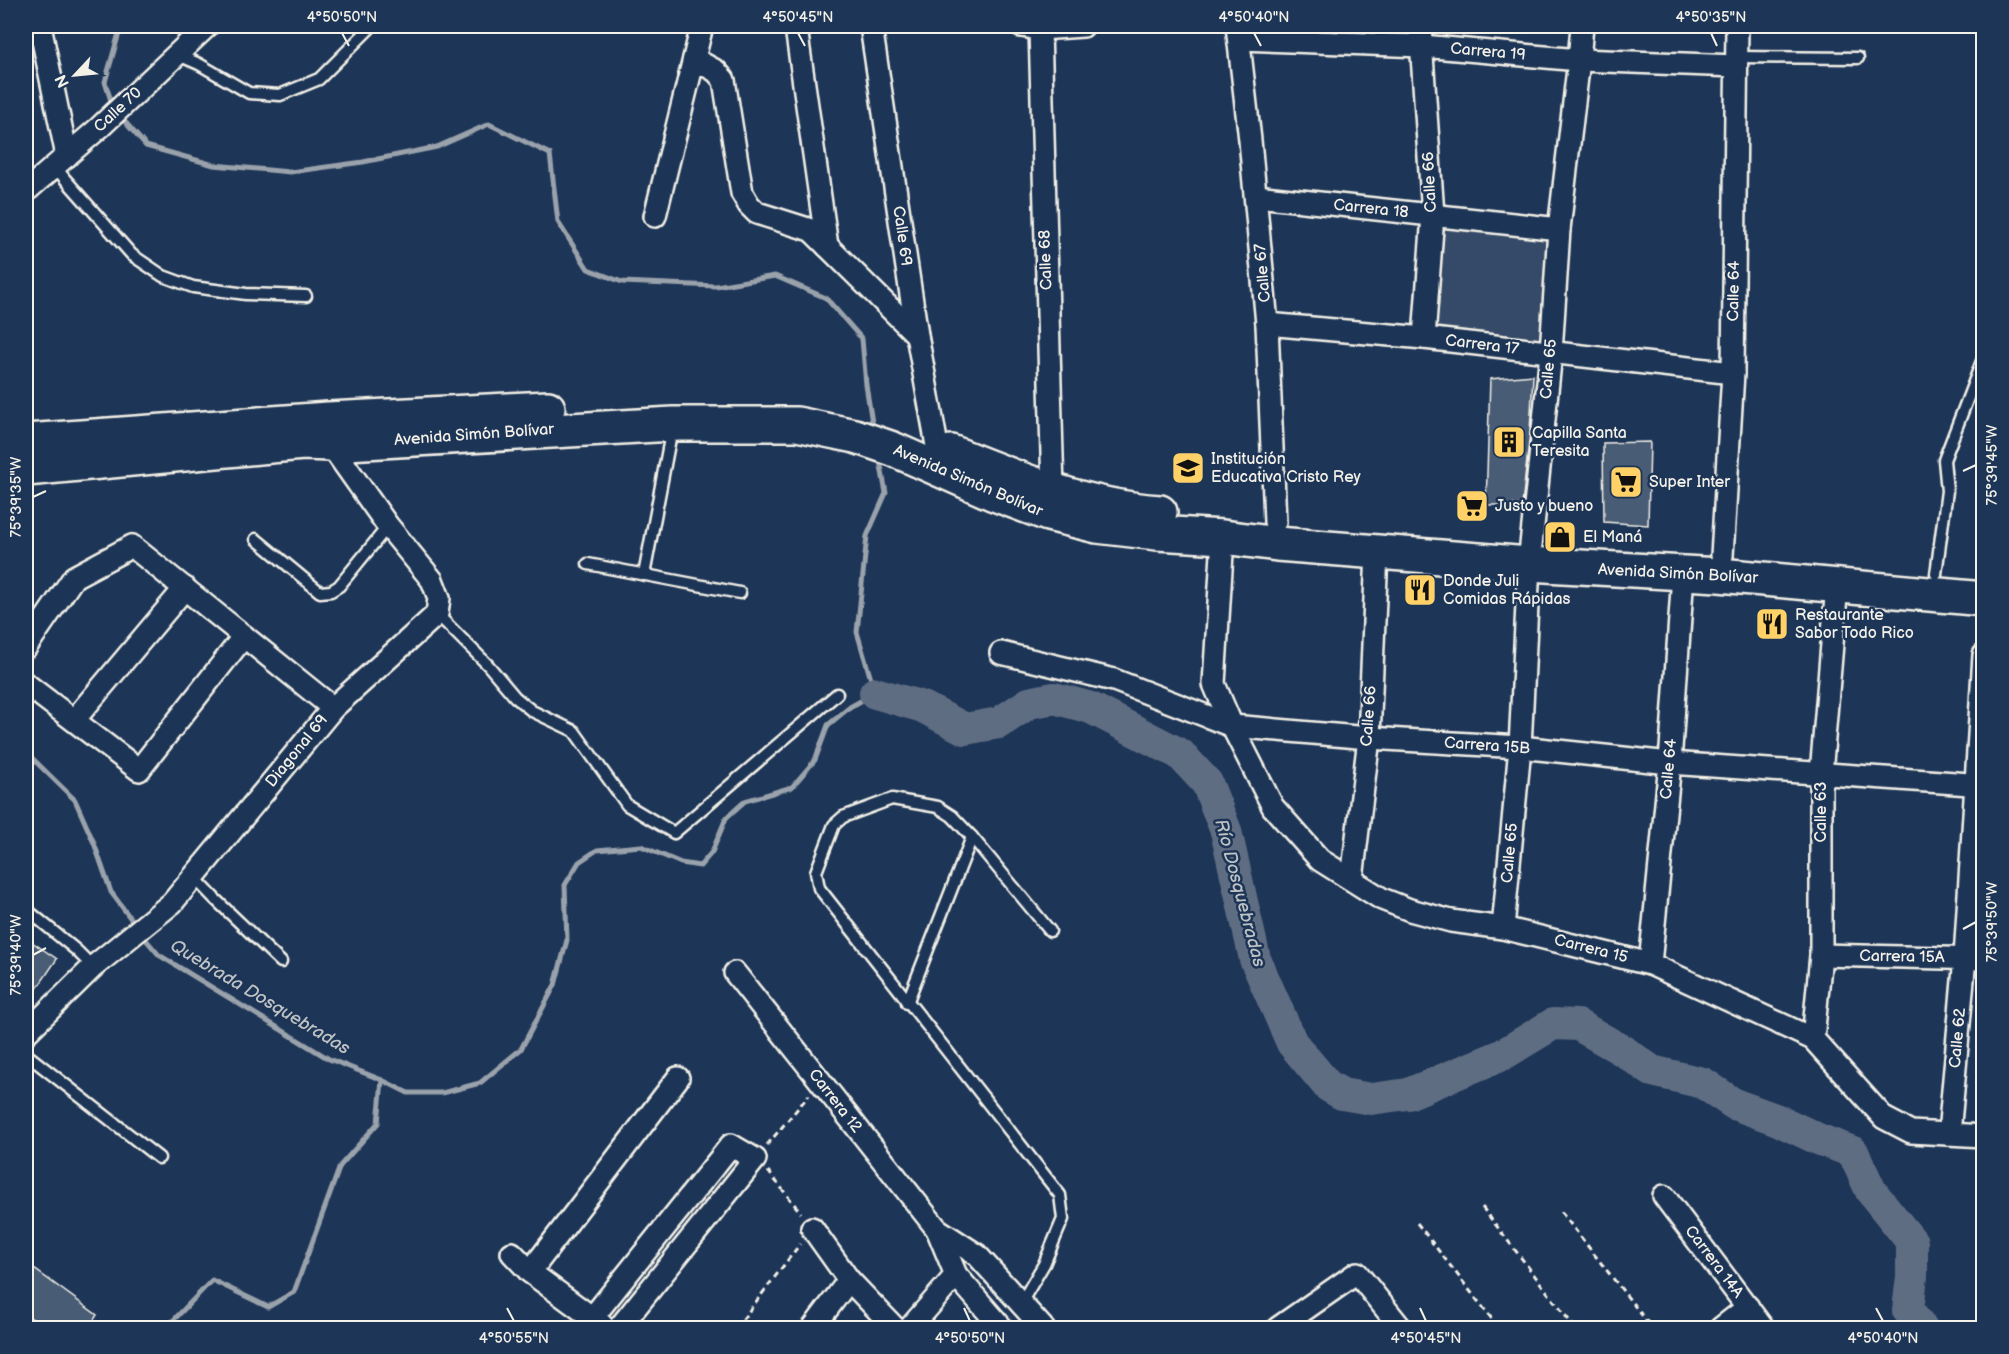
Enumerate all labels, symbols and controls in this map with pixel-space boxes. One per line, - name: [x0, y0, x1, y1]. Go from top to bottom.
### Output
- text: 4°50'50"N: [307, 8, 377, 27]
- text: 4°50'45"N: [763, 8, 833, 27]
- text: 4°50'40"N: [1218, 8, 1290, 27]
- text: 4°50'35"N: [1676, 8, 1746, 27]
- street label: Carrera 19: [1450, 39, 1526, 65]
- north arrow: [45, 45, 105, 105]
- text: N: [52, 71, 74, 90]
- street label: Calle 70: [90, 83, 146, 137]
- street label: Calle 66: [1419, 151, 1441, 213]
- street label: Carrera 18: [1332, 196, 1410, 222]
- street label: Calle 69: [888, 205, 916, 267]
- street label: Calle 68: [1035, 229, 1057, 291]
- street label: Calle 67: [1251, 243, 1275, 303]
- street label: Calle 64: [1724, 260, 1744, 322]
- street label: Carrera 17: [1444, 331, 1520, 359]
- street label: Calle 65: [1537, 338, 1561, 400]
- street label: Avenida Simón Bolívar: [393, 420, 555, 450]
- building icon: Capilla Santa Teresita: [1491, 424, 1527, 460]
- place label: Capilla Santa Teresita: [1532, 424, 1627, 461]
- text: 75°39'45"W: [1983, 424, 2002, 505]
- street label: Avenida Simón Bolívar: [891, 441, 1046, 521]
- school or university icon: Institución Educativa Cristo Rey: [1170, 450, 1206, 486]
- place label: Institución Educativa Cristo Rey: [1211, 450, 1362, 487]
- text: 75°39'35"W: [7, 456, 26, 538]
- supermarket icon: Super Inter: [1608, 464, 1644, 500]
- place label: Super Inter: [1649, 473, 1730, 492]
- supermarket icon: Justo y bueno: [1454, 488, 1490, 524]
- place label: Justo y bueno: [1495, 497, 1593, 516]
- shop icon: El Maná: [1542, 519, 1578, 555]
- place label: El Maná: [1583, 528, 1642, 547]
- street label: Avenida Simón Bolívar: [1598, 560, 1759, 588]
- restaurant icon: Donde Juli Comidas Rápidas: [1402, 572, 1438, 608]
- place label: Donde Juli Comidas Rápidas: [1443, 572, 1571, 609]
- restaurant icon: Restaurante Sabor Todo Rico: [1754, 606, 1790, 642]
- place label: Restaurante Sabor Todo Rico: [1795, 606, 1914, 643]
- street label: Calle 66: [1357, 685, 1381, 747]
- street label: Diagonal 69: [262, 711, 332, 791]
- street label: Carrera 15B: [1443, 734, 1531, 758]
- street label: Calle 64: [1657, 738, 1681, 800]
- street label: Calle 63: [1812, 781, 1831, 842]
- water label: Río Dosquebradas: [1210, 817, 1270, 969]
- street label: Calle 65: [1498, 822, 1522, 884]
- text: 75°39'50"W: [1983, 881, 2002, 962]
- text: 75°39'40"W: [7, 914, 26, 996]
- street label: Carrera 15: [1552, 931, 1630, 967]
- water label: Quebrada Dosquebradas: [166, 935, 354, 1059]
- street label: Carrera 15A: [1859, 947, 1945, 967]
- street label: Calle 62: [1946, 1006, 1970, 1069]
- street label: Carrera 12: [804, 1065, 866, 1137]
- street label: Carrera 14A: [1681, 1222, 1748, 1302]
- text: 4°50'55"N: [479, 1329, 549, 1348]
- text: 4°50'50"N: [935, 1329, 1005, 1348]
- text: 4°50'45"N: [1391, 1329, 1461, 1348]
- text: 4°50'40"N: [1847, 1329, 1919, 1348]

